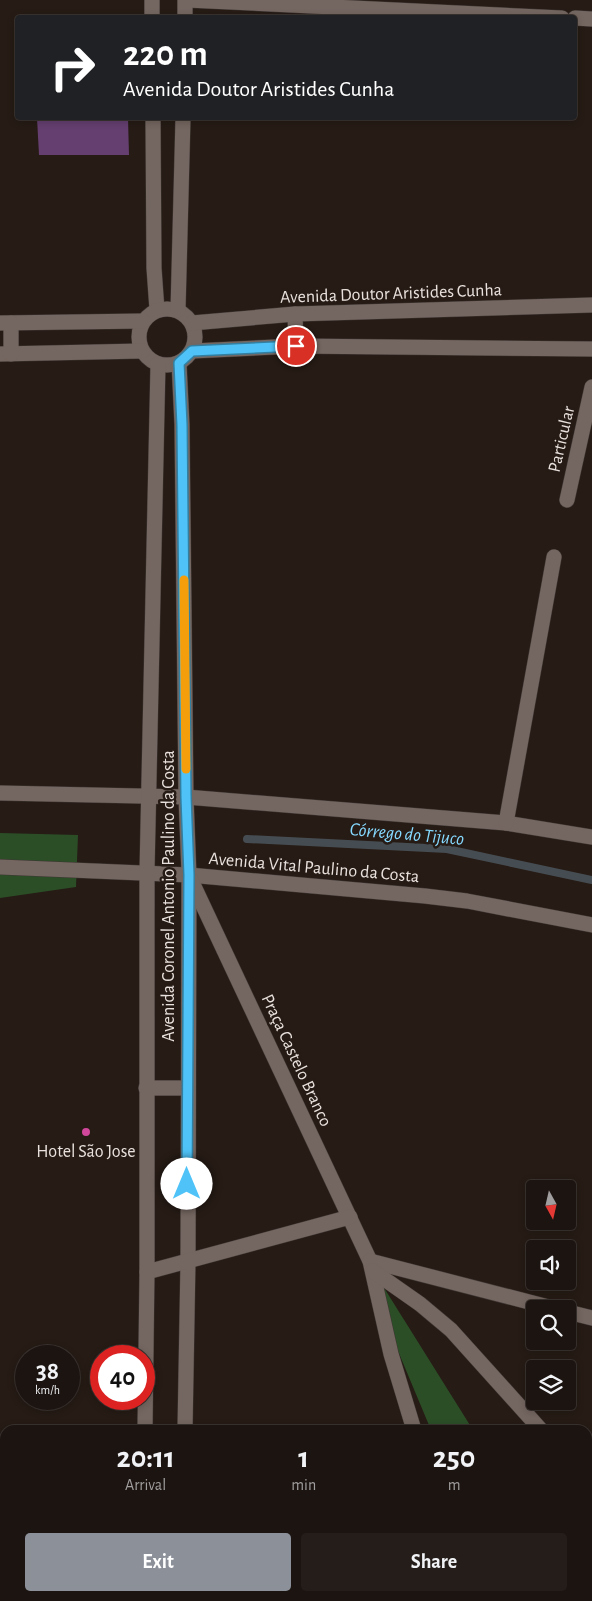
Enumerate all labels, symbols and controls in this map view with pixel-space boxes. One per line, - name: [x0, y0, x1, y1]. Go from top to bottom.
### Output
- icon: right: [40, 35, 105, 100]
- text: 220 m: [123, 37, 208, 72]
- text: Avenida Doutor Aristides Cunha: [123, 78, 394, 100]
- street label: Avenida Doutor Aristides Cunha: [280, 281, 502, 307]
- pin: [275, 325, 317, 367]
- icon: arrive: [282, 332, 310, 360]
- street label: Particular: [546, 404, 578, 474]
- street label: Avenida Coronel Antonio Paulino da Costa: [160, 750, 178, 1042]
- water label: Córrego do Tijuco: [349, 820, 465, 849]
- street label: Avenida Vital Paulino da Costa: [208, 850, 420, 886]
- street label: Praça Castelo Branco: [258, 991, 335, 1130]
- marker: Hotel São Jose: [80, 1126, 92, 1138]
- place label: Hotel São Jose: [36, 1143, 136, 1161]
- position arrow: [160, 1157, 212, 1209]
- north arrow: [526, 1180, 576, 1230]
- map controls: [526, 1180, 576, 1410]
- button: sound: [526, 1240, 576, 1290]
- button: search: [526, 1300, 576, 1350]
- speed limit sign: 40: [90, 1345, 155, 1410]
- text: 38: [36, 1359, 59, 1384]
- button: layers: [526, 1360, 576, 1410]
- text: km/h: [35, 1384, 60, 1396]
- text: 20:11: [117, 1443, 175, 1473]
- text: 1: [298, 1443, 309, 1473]
- text: 250: [433, 1443, 475, 1473]
- text: Arrival: [125, 1477, 166, 1493]
- text: min: [291, 1477, 316, 1493]
- text: m: [448, 1477, 460, 1493]
- button: Exit: [25, 1533, 291, 1591]
- button: Share: [301, 1533, 567, 1591]

